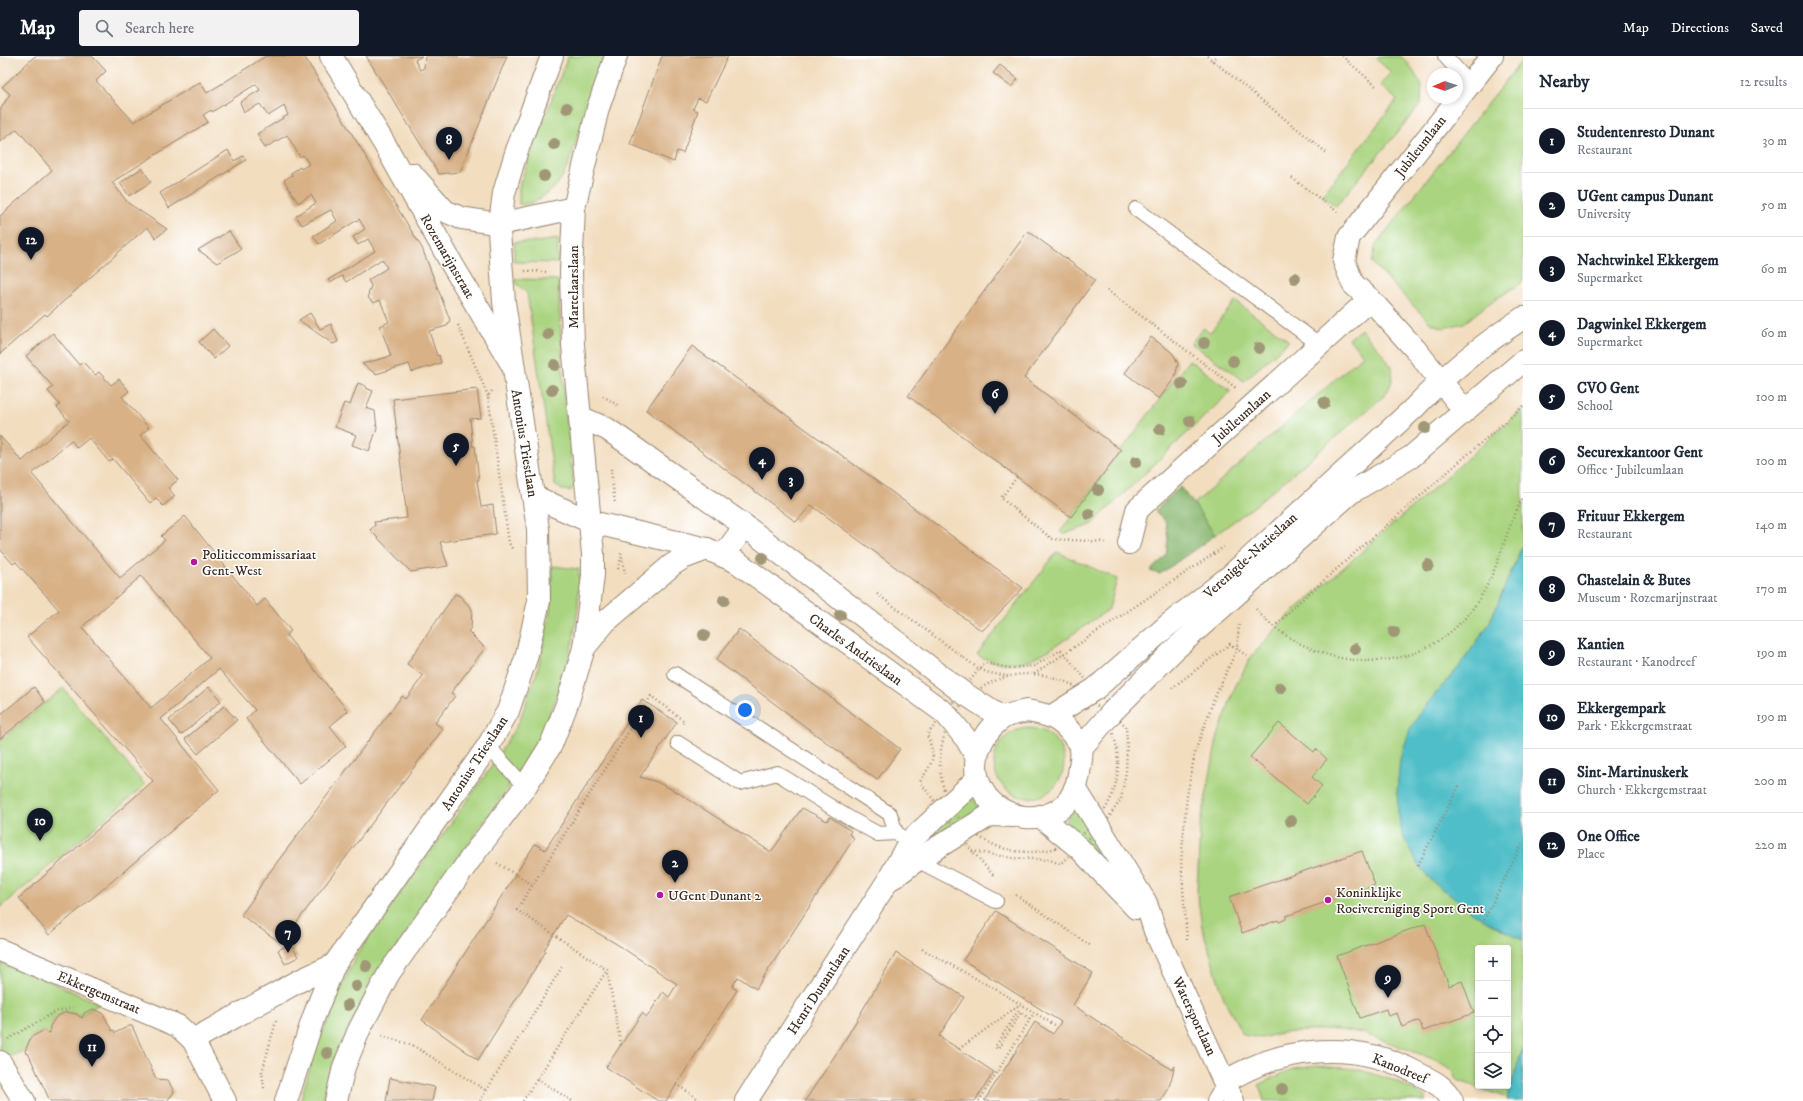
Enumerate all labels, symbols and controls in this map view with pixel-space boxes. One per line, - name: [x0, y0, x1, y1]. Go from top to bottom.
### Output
- search box: [79, 10, 359, 46]
- text: Map: [20, 17, 55, 40]
- icon: search: [93, 17, 115, 39]
- text: Search here: [125, 19, 194, 38]
- text: Map: [1623, 19, 1649, 37]
- text: Directions: [1671, 19, 1729, 37]
- text: Saved: [1751, 19, 1783, 37]
- north arrow: [1427, 68, 1463, 104]
- text: Nearby: [1539, 71, 1589, 93]
- text: 12 results: [1740, 74, 1787, 90]
- street label: Jubileumlaan: [1390, 112, 1451, 182]
- text: Studentenresto Dunant: [1577, 123, 1715, 142]
- pin: 8: [436, 127, 462, 160]
- text: 1: [1550, 133, 1554, 149]
- text: 30 m: [1763, 133, 1787, 149]
- text: Restaurant: [1577, 142, 1633, 158]
- text: UGent campus Dunant: [1577, 187, 1713, 206]
- text: 2: [1549, 197, 1555, 213]
- text: 50 m: [1761, 197, 1787, 213]
- text: University: [1577, 206, 1631, 222]
- street label: Rozemarijnstraat: [416, 211, 479, 302]
- pin: 12: [18, 227, 44, 260]
- street label: Martelaarslaan: [565, 245, 583, 329]
- text: Nachtwinkel Ekkergem: [1577, 251, 1719, 270]
- text: 3: [1550, 261, 1554, 277]
- text: 60 m: [1761, 261, 1787, 277]
- text: Supermarket: [1577, 270, 1643, 286]
- text: Dagwinkel Ekkergem: [1577, 315, 1707, 334]
- text: 4: [1548, 325, 1556, 341]
- text: 60 m: [1761, 325, 1787, 341]
- text: Supermarket: [1577, 334, 1643, 350]
- text: CVO Gent: [1577, 379, 1639, 398]
- pin: 6: [982, 381, 1008, 414]
- street label: Jubileumlaan: [1207, 385, 1275, 449]
- street label: Antonius Triestlaan: [507, 388, 542, 499]
- text: 5: [1549, 389, 1555, 405]
- text: 100 m: [1756, 389, 1787, 405]
- text: School: [1577, 398, 1613, 414]
- pin: 5: [443, 433, 469, 466]
- text: Securexkantoor Gent: [1577, 443, 1703, 462]
- pin: 4: [749, 447, 775, 480]
- text: 6: [1549, 453, 1555, 469]
- text: 100 m: [1756, 453, 1787, 469]
- text: Office · Jubileumlaan: [1577, 462, 1684, 478]
- pin: 3: [778, 467, 804, 500]
- text: Frituur Ekkergem: [1577, 507, 1685, 526]
- street label: Verenigde-Natieslaan: [1199, 508, 1302, 603]
- text: 7: [1549, 517, 1555, 533]
- text: 140 m: [1755, 517, 1787, 533]
- text: Restaurant: [1577, 526, 1633, 542]
- place label: Politiecommissariaat Gent-West: [202, 546, 317, 580]
- marker: Politiecommissariaat Gent-West: [189, 557, 199, 567]
- text: Chastelain & Butes: [1577, 571, 1691, 590]
- text: 8: [1549, 581, 1555, 597]
- text: 170 m: [1756, 581, 1787, 597]
- text: Museum · Rozemarijnstraat: [1577, 590, 1717, 606]
- street label: Charles Andrieslaan: [805, 610, 906, 690]
- text: Kantien: [1577, 635, 1624, 654]
- text: 9: [1549, 645, 1555, 661]
- text: 190 m: [1756, 645, 1787, 661]
- text: Restaurant · Kanodreef: [1577, 654, 1695, 670]
- text: Ekkergempark: [1577, 699, 1666, 718]
- your location: [735, 700, 755, 720]
- pin: 1: [628, 705, 654, 738]
- text: 10: [1546, 709, 1558, 725]
- text: 190 m: [1756, 709, 1787, 725]
- street label: Antonius Triestlaan: [438, 712, 512, 814]
- text: Park · Ekkergemstraat: [1577, 718, 1692, 734]
- text: Sint-Martinuskerk: [1577, 763, 1688, 782]
- text: 11: [1547, 773, 1557, 789]
- text: 200 m: [1754, 773, 1787, 789]
- text: Church · Ekkergemstraat: [1577, 782, 1707, 798]
- pin: 10: [27, 808, 53, 841]
- text: One Office: [1577, 827, 1640, 846]
- text: 12: [1546, 837, 1558, 853]
- text: 220 m: [1755, 837, 1787, 853]
- text: Place: [1577, 846, 1605, 862]
- pin: 2: [662, 850, 688, 883]
- place label: Koninklijke Roeivereniging Sport Gent: [1336, 884, 1485, 918]
- place label: UGent Dunant 2: [668, 887, 761, 905]
- marker: UGent Dunant 2: [655, 890, 665, 900]
- marker: Koninklijke Roeivereniging Sport Gent: [1323, 895, 1333, 905]
- pin: 7: [275, 920, 301, 953]
- street label: Henri Dunantlaan: [783, 942, 855, 1038]
- map controls: [1475, 945, 1511, 1089]
- button: +: [1475, 945, 1511, 981]
- pin: 9: [1375, 965, 1401, 998]
- street label: Ekkergemstraat: [54, 967, 143, 1019]
- street label: Watersportlaan: [1168, 973, 1221, 1059]
- button: −: [1475, 981, 1511, 1017]
- button: locate: [1475, 1017, 1511, 1053]
- pin: 11: [79, 1034, 105, 1067]
- street label: Kanodreef: [1369, 1050, 1432, 1089]
- button: layers: [1475, 1053, 1511, 1089]

